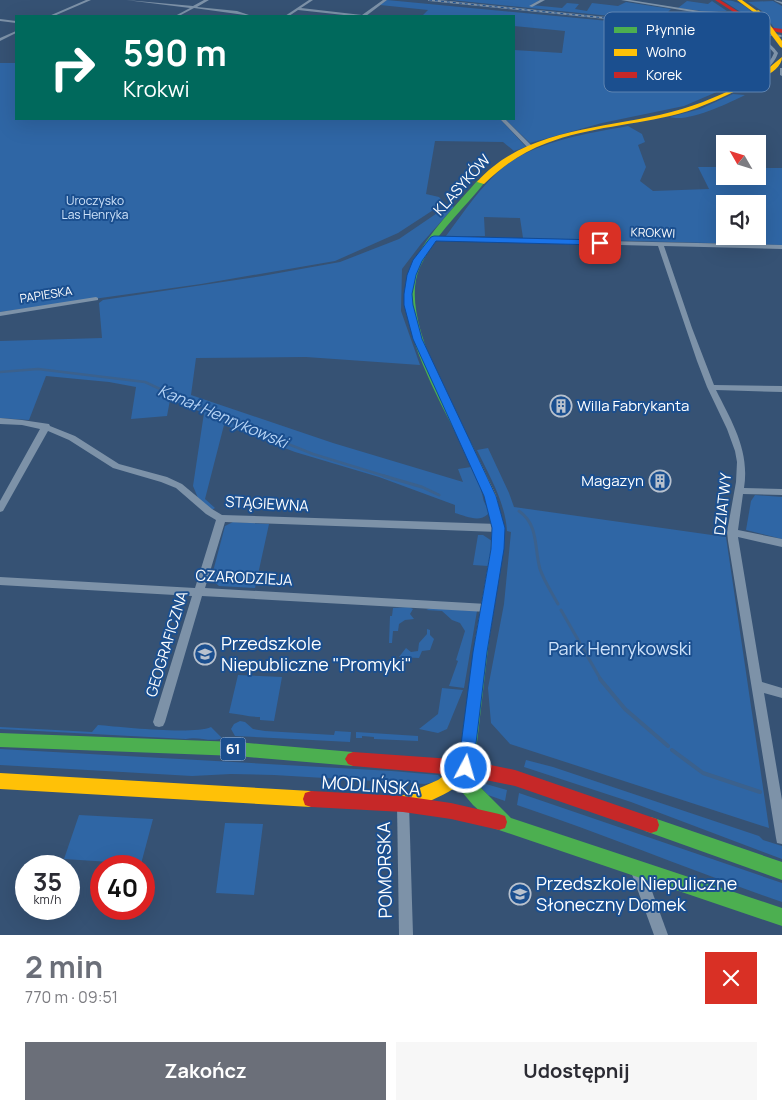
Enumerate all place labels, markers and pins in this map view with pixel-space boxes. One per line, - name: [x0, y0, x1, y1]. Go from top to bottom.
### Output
- pin: [579, 222, 621, 264]
- building icon: Willa Fabrykanta: [549, 394, 573, 418]
- place label: Willa Fabrykanta: [577, 395, 689, 416]
- building icon: Magazyn: [648, 469, 672, 493]
- place label: Magazyn: [581, 470, 644, 491]
- place label: Przedszkole Niepubliczne "Promyki": [221, 631, 412, 676]
- school or university icon: Przedszkole Niepubliczne "Promyki": [193, 642, 217, 666]
- place label: Przedszkole Niepuliczne Słoneczny Domek: [536, 871, 737, 916]
- school or university icon: Przedszkole Niepuliczne Słoneczny Domek: [508, 882, 532, 906]

